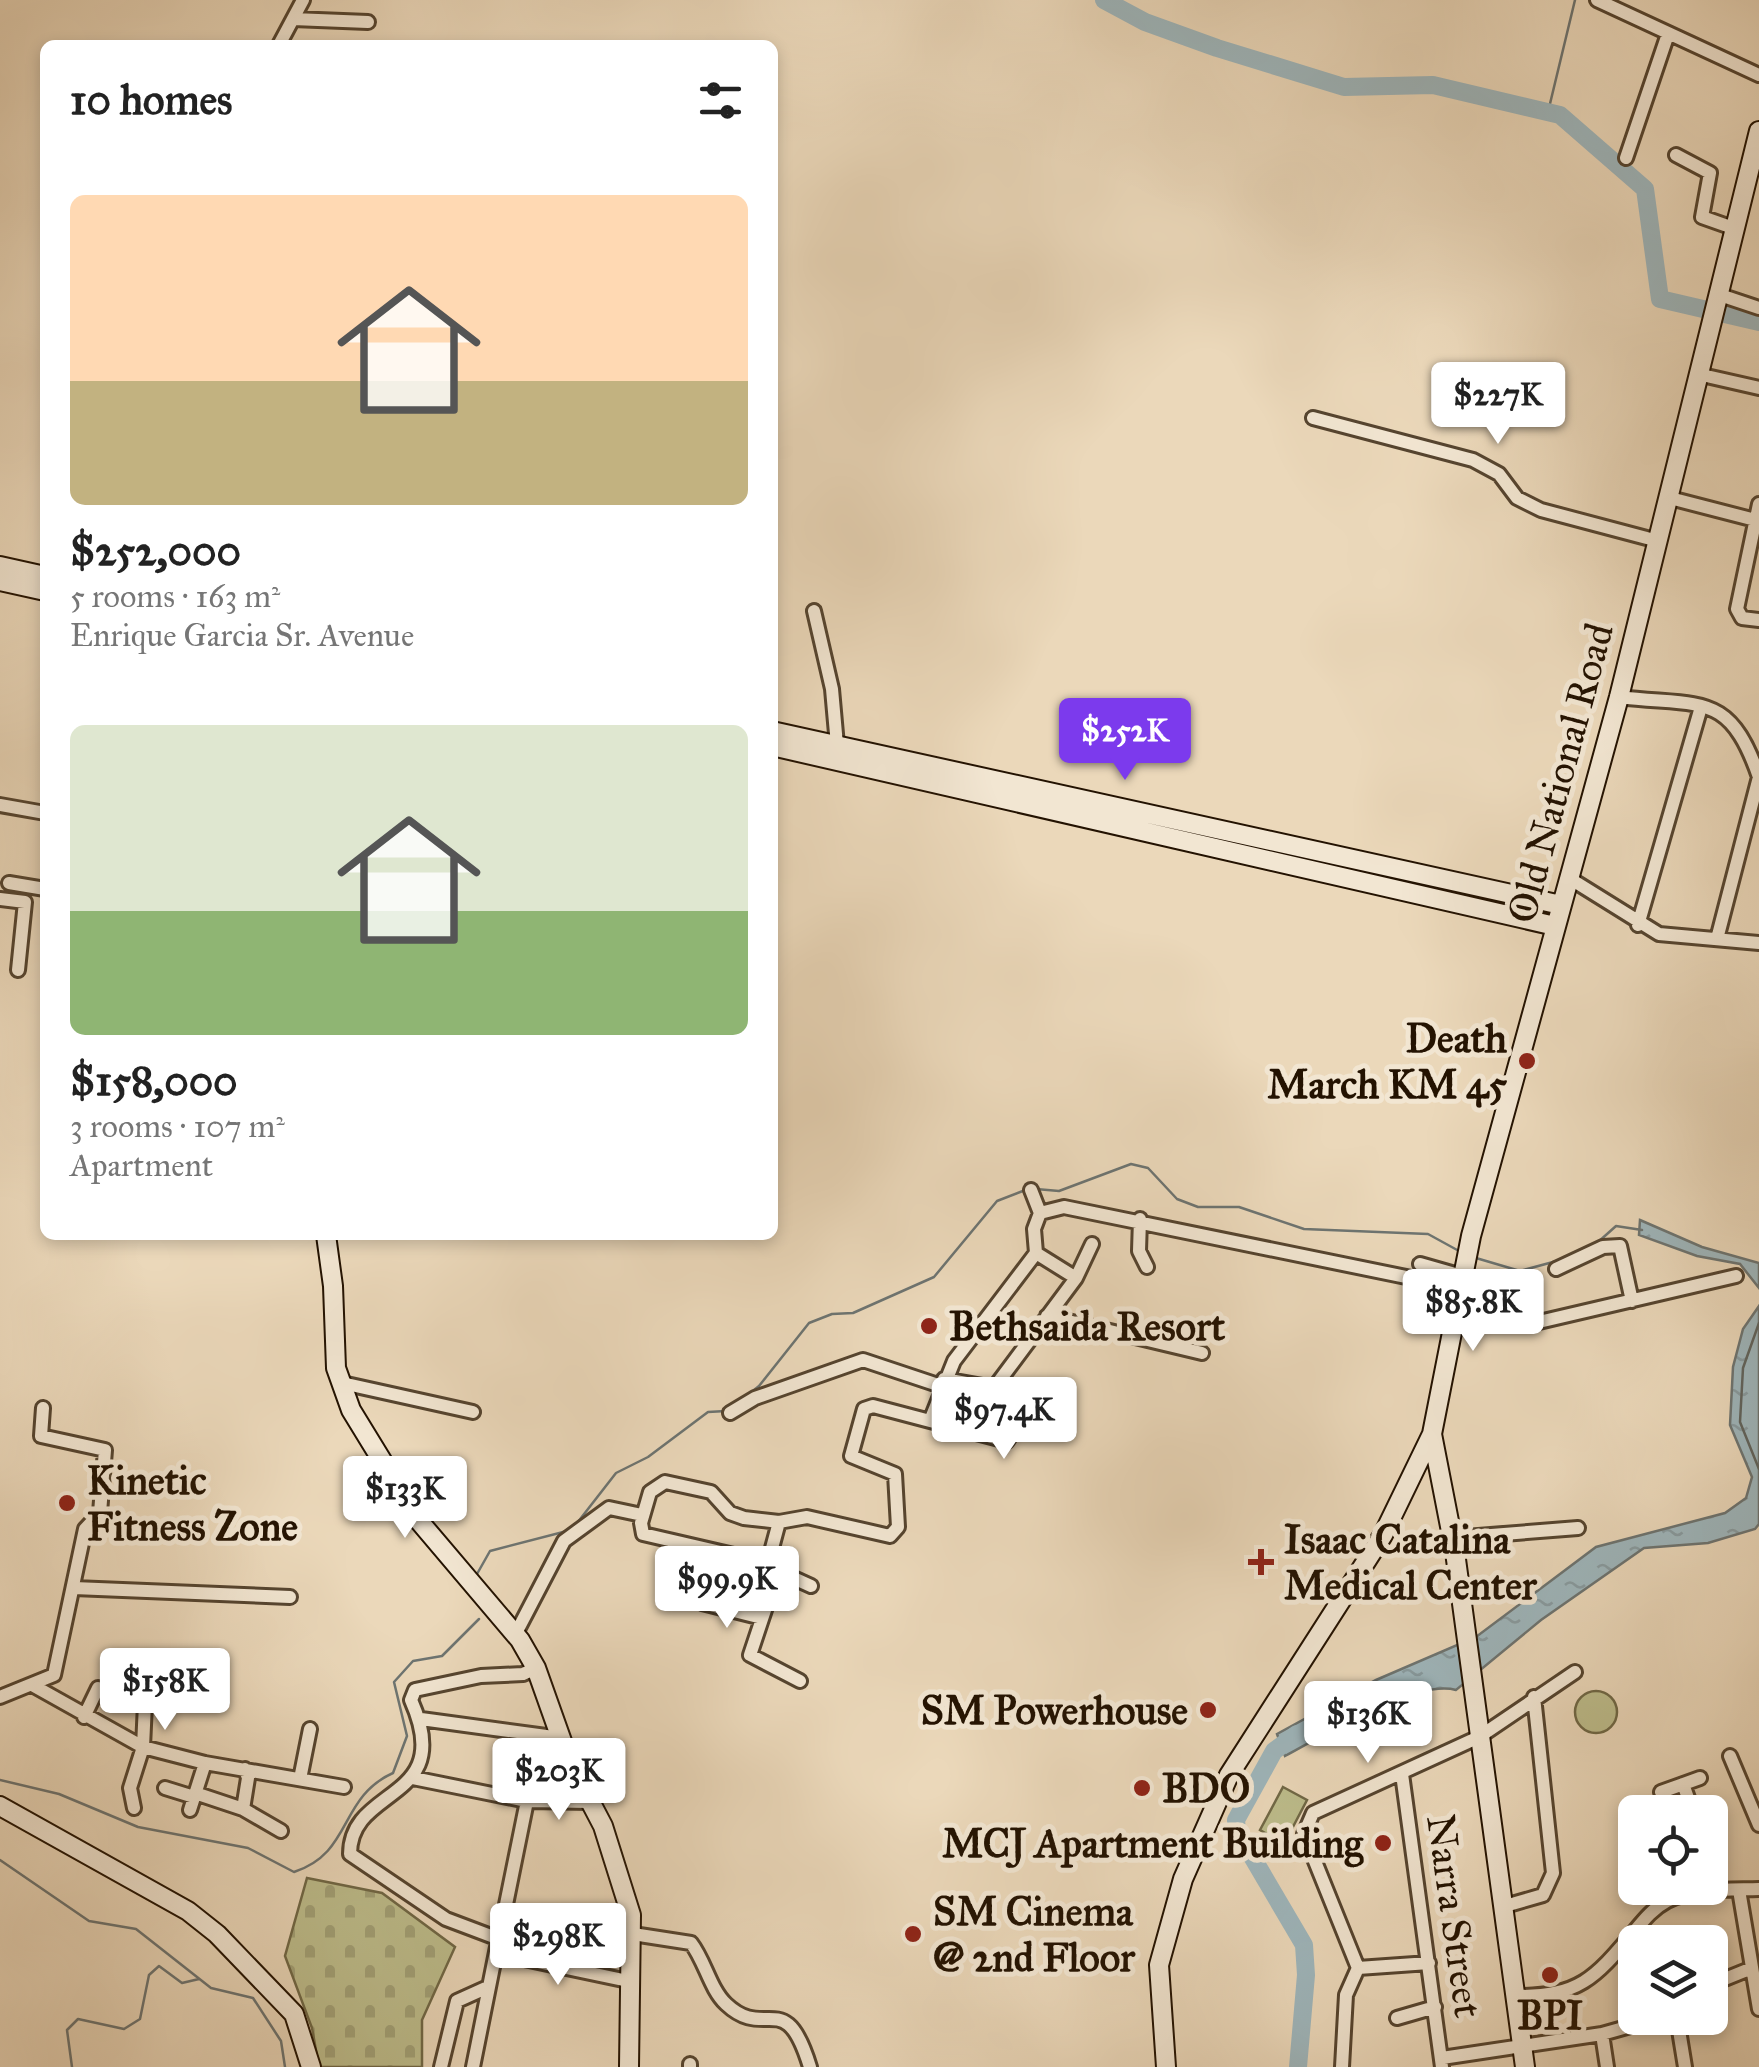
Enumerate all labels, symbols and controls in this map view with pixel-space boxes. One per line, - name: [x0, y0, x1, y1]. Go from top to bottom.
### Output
- icon: filters: [693, 73, 748, 128]
- text: 10 homes: [70, 74, 232, 126]
- icon: home: [319, 260, 499, 440]
- pin: $227K: [1428, 362, 1568, 447]
- text: $227K: [1453, 375, 1543, 414]
- text: $252,000: [70, 525, 241, 577]
- text: 5 rooms · 163 m²: [70, 577, 280, 616]
- text: Enrique Garcia Sr. Avenue: [70, 616, 414, 655]
- street label: Old National Road: [1497, 618, 1624, 928]
- pin: $252K: [1055, 698, 1195, 783]
- text: $252K: [1081, 711, 1169, 750]
- icon: home: [319, 790, 499, 970]
- place label: Death March KM 45: [1267, 1014, 1508, 1109]
- marker: Death March KM 45: [1516, 1050, 1538, 1072]
- text: $158,000: [70, 1055, 238, 1107]
- text: 3 rooms · 107 m²: [70, 1107, 285, 1146]
- text: Apartment: [70, 1146, 213, 1185]
- pin: $85.8K: [1392, 1269, 1554, 1354]
- text: $85.8K: [1425, 1282, 1521, 1321]
- place label: Bethsaida Resort: [949, 1302, 1226, 1351]
- marker: Bethsaida Resort: [918, 1315, 940, 1337]
- pin: $97.4K: [923, 1377, 1085, 1462]
- text: $97.4K: [954, 1390, 1054, 1429]
- place label: Kinetic Fitness Zone: [87, 1456, 298, 1551]
- pin: $133K: [335, 1456, 475, 1541]
- text: $133K: [365, 1469, 445, 1508]
- marker: Kinetic Fitness Zone: [56, 1492, 78, 1514]
- place label: Isaac Catalina Medical Center: [1284, 1515, 1538, 1610]
- pin: $99.9K: [646, 1546, 808, 1631]
- marker: Isaac Catalina Medical Center: [1248, 1549, 1274, 1575]
- text: $99.9K: [677, 1559, 777, 1598]
- pin: $158K: [95, 1648, 235, 1733]
- text: $158K: [122, 1661, 208, 1700]
- pin: $136K: [1298, 1681, 1438, 1766]
- place label: SM Powerhouse: [921, 1686, 1188, 1735]
- text: $136K: [1326, 1694, 1410, 1733]
- marker: SM Powerhouse: [1197, 1699, 1219, 1721]
- pin: $203K: [489, 1738, 629, 1823]
- text: $203K: [514, 1751, 604, 1790]
- place label: BDO: [1162, 1764, 1250, 1813]
- marker: BDO: [1131, 1777, 1153, 1799]
- map controls: [1618, 1795, 1728, 2035]
- button: locate: [1618, 1795, 1728, 1905]
- street label: Narra Street: [1416, 1811, 1493, 2021]
- place label: MCJ Apartment Building: [942, 1819, 1364, 1868]
- marker: MCJ Apartment Building: [1372, 1832, 1394, 1854]
- place label: SM Cinema @ 2nd Floor: [933, 1887, 1136, 1982]
- pin: $298K: [488, 1903, 628, 1988]
- text: $298K: [512, 1916, 604, 1955]
- marker: SM Cinema @ 2nd Floor: [902, 1923, 924, 1945]
- button: layers: [1618, 1925, 1728, 2035]
- marker: BPI: [1539, 1964, 1561, 1986]
- place label: BPI: [1517, 1991, 1583, 2040]

